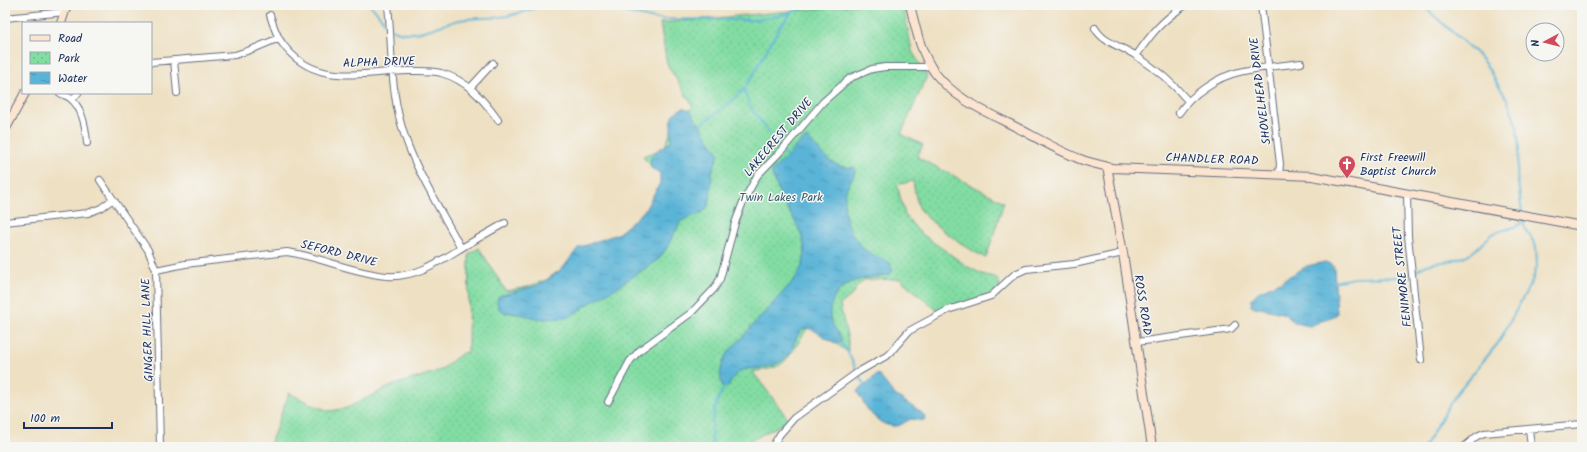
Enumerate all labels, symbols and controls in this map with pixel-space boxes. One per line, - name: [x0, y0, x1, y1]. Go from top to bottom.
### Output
- legend: [22, 22, 152, 94]
- north arrow: [1525, 22, 1565, 62]
- text: Road: [58, 29, 83, 48]
- street label: SHOVELHEAD DRIVE: [1244, 35, 1277, 146]
- text: N: [1527, 39, 1545, 48]
- text: Park: [58, 49, 80, 68]
- street label: ALPHA DRIVE: [343, 52, 416, 73]
- text: Water: [58, 69, 88, 88]
- street label: LAKECREST DRIVE: [739, 93, 818, 181]
- street label: CHANDLER ROAD: [1165, 148, 1259, 171]
- place label: First Freewill Baptist Church: [1360, 148, 1436, 181]
- church icon: First Freewill Baptist Church: [1337, 154, 1357, 179]
- park label: Twin Lakes Park: [739, 188, 823, 207]
- street label: FENIMORE STREET: [1388, 224, 1417, 328]
- street label: SEFORD DRIVE: [299, 235, 380, 272]
- street label: ROSS ROAD: [1128, 273, 1157, 337]
- street label: GINGER HILL LANE: [136, 277, 159, 382]
- scale bar: [24, 404, 112, 430]
- text: 100 m: [30, 409, 61, 428]

